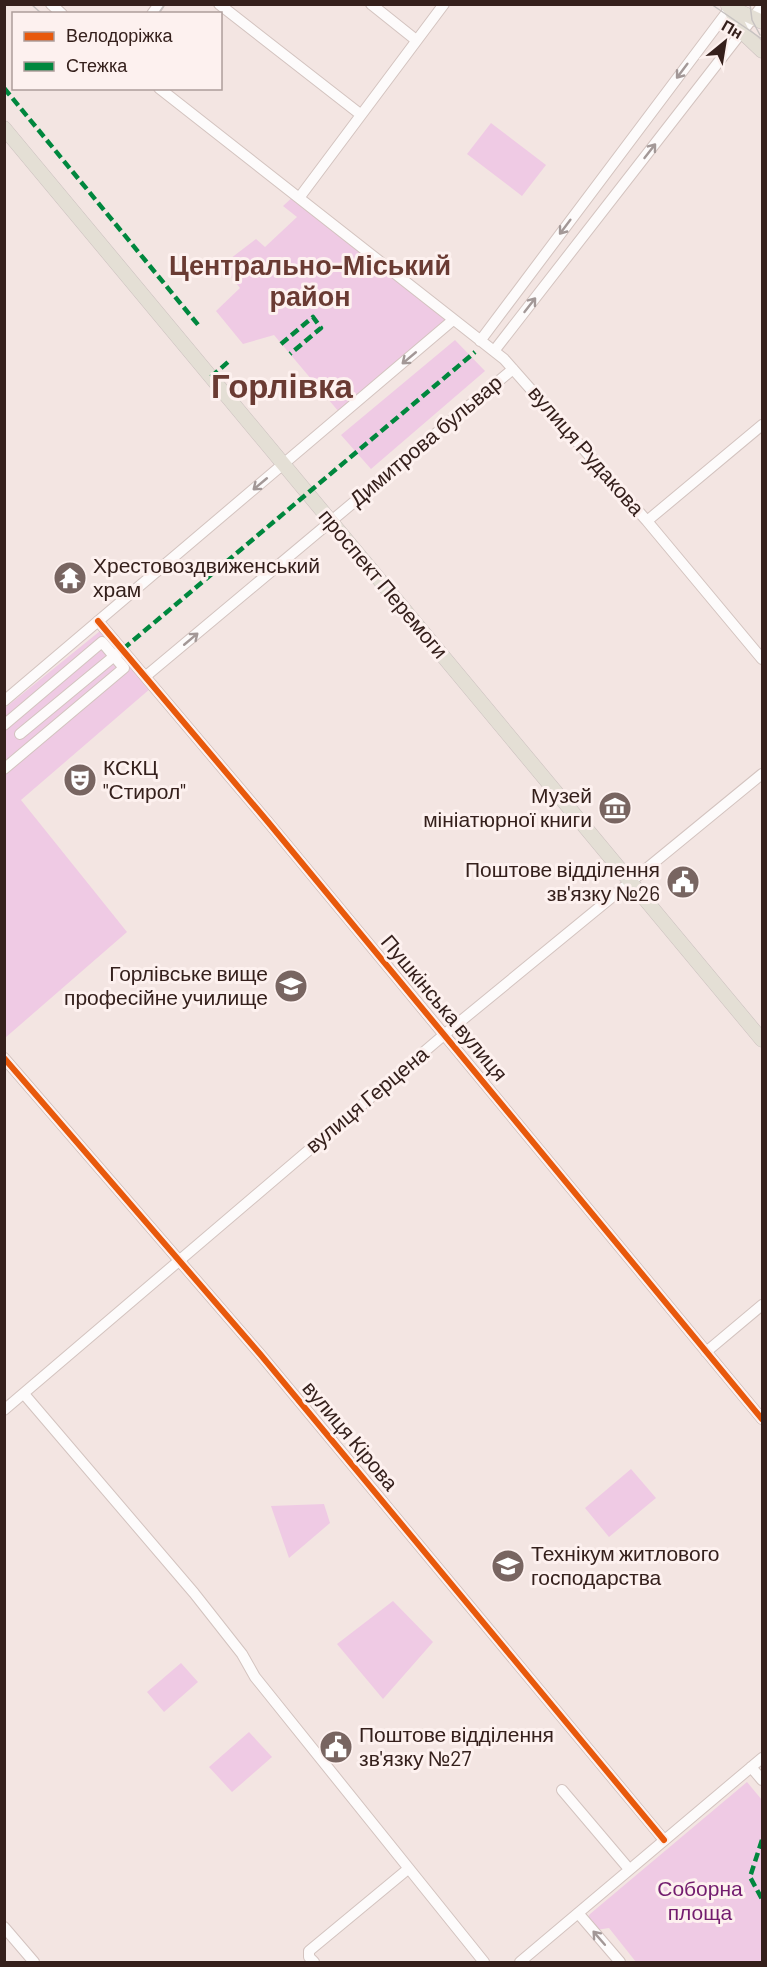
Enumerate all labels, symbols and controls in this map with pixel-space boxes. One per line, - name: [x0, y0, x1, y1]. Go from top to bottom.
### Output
- legend: [12, 12, 222, 90]
- north arrow: [695, 12, 755, 72]
- text: Пн: [719, 15, 747, 42]
- text: Велодоріжка: [66, 24, 174, 46]
- text: Стежка: [66, 54, 128, 76]
- one-way arrow: [676, 63, 689, 79]
- one-way arrow: [643, 143, 656, 159]
- one-way arrow: [559, 219, 572, 235]
- district label: Центрально-Міський район: [169, 248, 451, 312]
- one-way arrow: [523, 297, 536, 313]
- one-way arrow: [401, 352, 417, 365]
- district label: Горлівка: [211, 365, 354, 405]
- street label: Димитрова бульвар: [344, 369, 506, 511]
- street label: вулиця Рудакова: [524, 380, 650, 520]
- one-way arrow: [253, 477, 268, 491]
- street label: проспект Перемоги: [314, 503, 454, 663]
- place label: Хрестовоздвиженський храм: [93, 552, 320, 601]
- temple icon: Хрестовоздвиженський храм: [52, 560, 88, 596]
- one-way arrow: [183, 632, 198, 646]
- place label: КСКЦ "Стирол": [103, 754, 186, 803]
- theatre icon: КСКЦ "Стирол": [62, 762, 98, 798]
- place label: Музей мініатюрної книги: [423, 782, 592, 831]
- museum icon: Музей мініатюрної книги: [597, 790, 633, 826]
- place label: Поштове відділення зв'язку №26: [465, 856, 660, 905]
- public building icon: Поштове відділення зв'язку №26: [665, 864, 701, 900]
- street label: Пушкінська вулиця: [377, 929, 514, 1085]
- place label: Горлівське вище професійне училище: [64, 960, 268, 1009]
- school or university icon: Горлівське вище професійне училище: [273, 968, 309, 1004]
- street label: вулиця Герцена: [300, 1040, 433, 1157]
- street label: вулиця Кірова: [298, 1375, 404, 1495]
- place label: Технікум житлового господарства: [531, 1540, 720, 1589]
- school or university icon: Технікум житлового господарства: [490, 1548, 526, 1584]
- place label: Поштове відділення зв'язку №27: [359, 1721, 554, 1770]
- public building icon: Поштове відділення зв'язку №27: [318, 1729, 354, 1765]
- park label: Соборна площа: [657, 1875, 743, 1924]
- one-way arrow: [592, 1931, 606, 1946]

